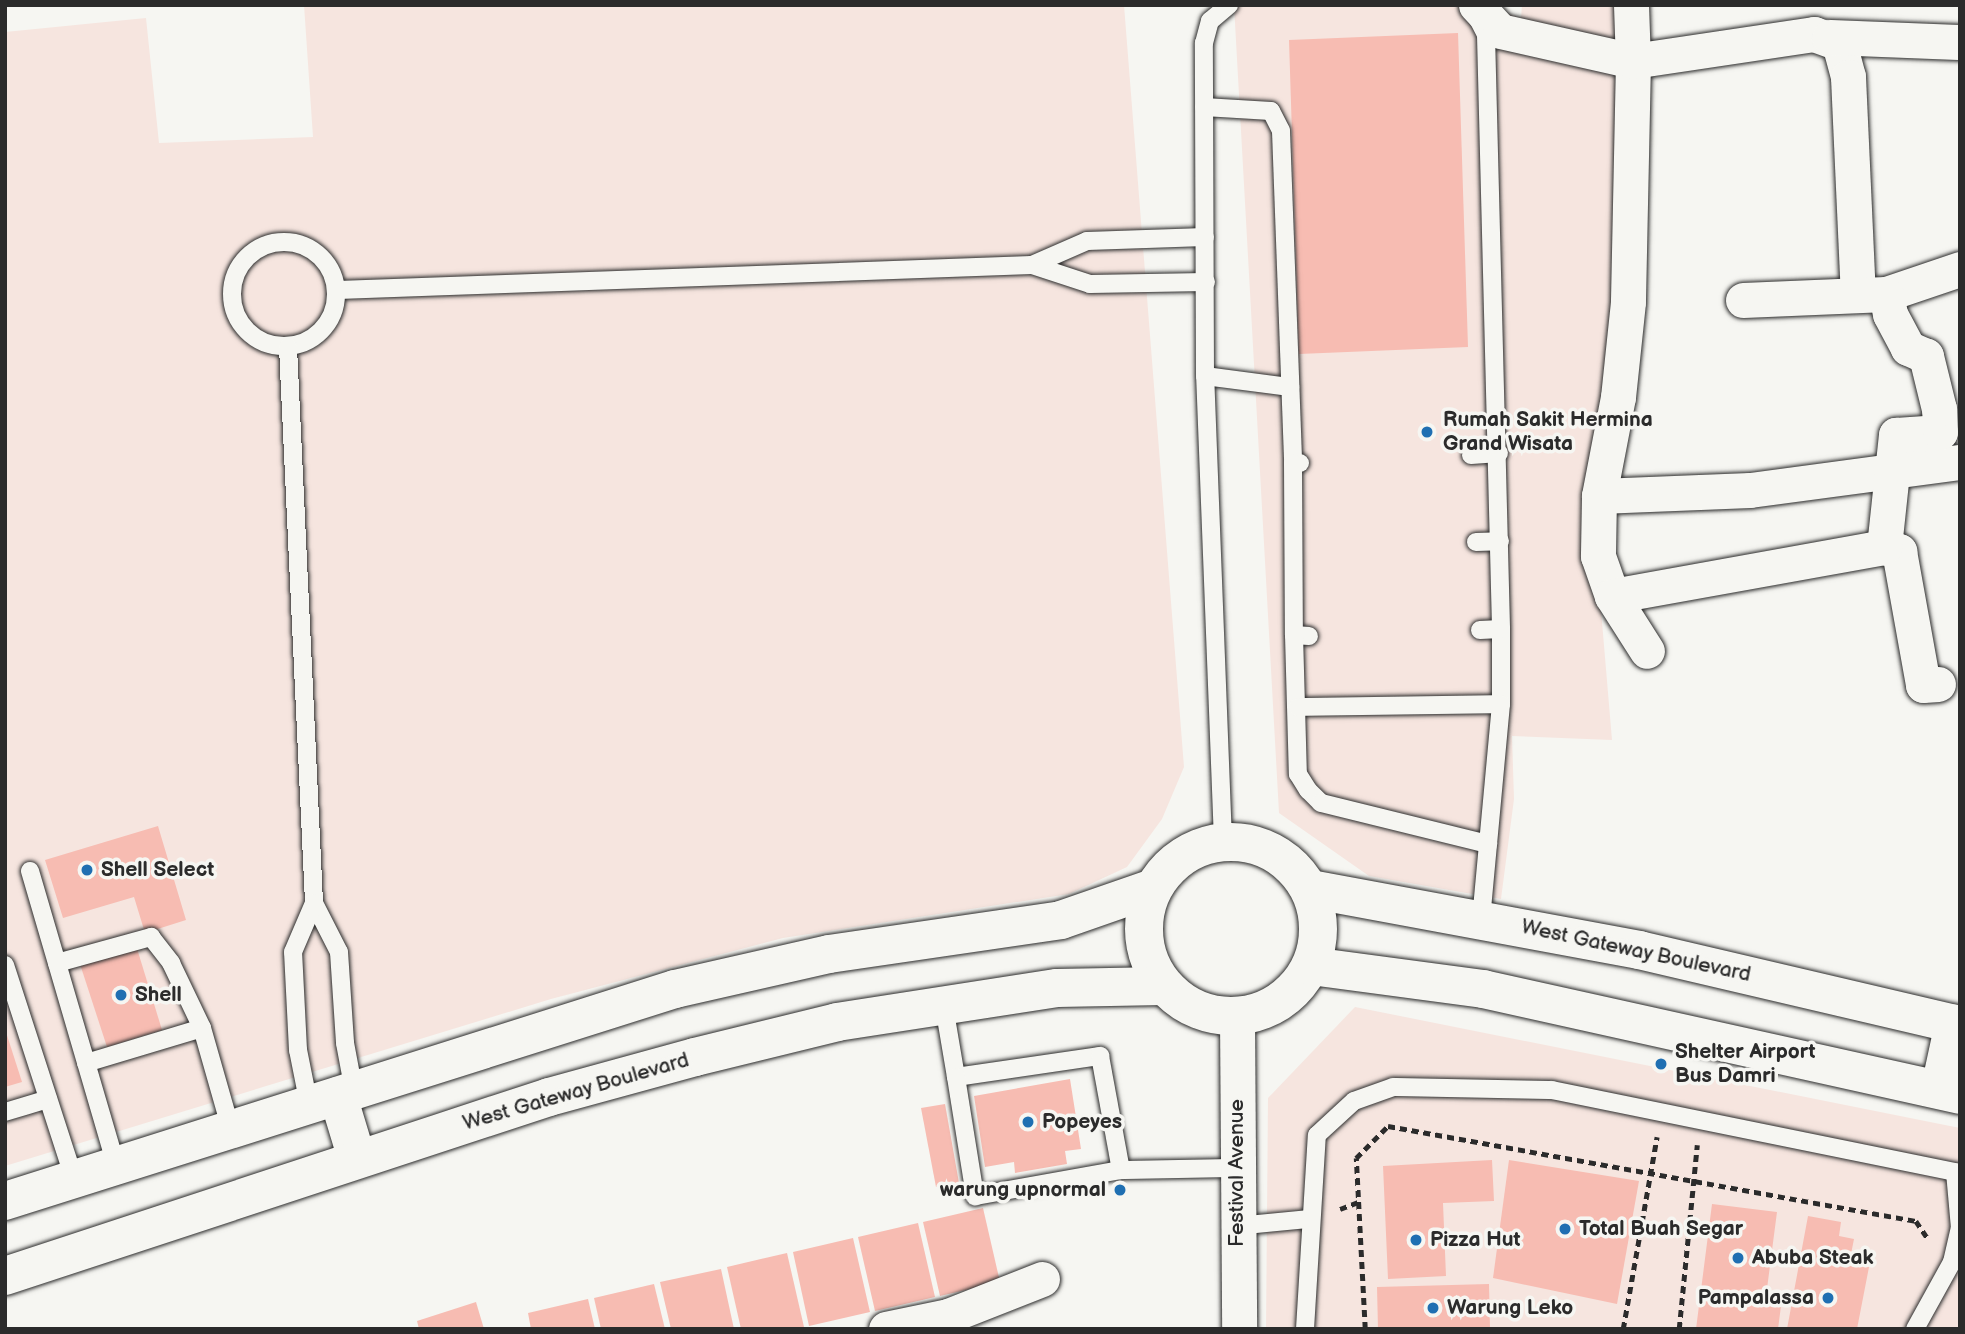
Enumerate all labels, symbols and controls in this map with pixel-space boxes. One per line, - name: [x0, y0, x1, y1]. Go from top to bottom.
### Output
- place label: Rumah Sakit Hermina Grand Wisata: [1443, 407, 1653, 457]
- marker: Rumah Sakit Hermina Grand Wisata: [1417, 422, 1437, 442]
- place label: Shell Select: [101, 857, 214, 883]
- marker: Shell Select: [79, 862, 95, 878]
- street label: West Gateway Boulevard: [1518, 914, 1754, 988]
- place label: Shell: [135, 982, 182, 1008]
- marker: Shell: [113, 987, 129, 1003]
- place label: Shelter Airport Bus Damri: [1675, 1039, 1815, 1089]
- street label: West Gateway Boulevard: [459, 1047, 693, 1137]
- marker: Shelter Airport Bus Damri: [1653, 1056, 1669, 1072]
- street label: Festival Avenue: [1224, 1099, 1250, 1247]
- place label: Popeyes: [1042, 1109, 1122, 1135]
- marker: Popeyes: [1020, 1114, 1036, 1130]
- place label: warung upnormal: [940, 1177, 1106, 1203]
- marker: warung upnormal: [1112, 1182, 1128, 1198]
- place label: Total Buah Segar: [1579, 1216, 1743, 1242]
- marker: Total Buah Segar: [1557, 1221, 1573, 1237]
- place label: Pizza Hut: [1430, 1227, 1520, 1253]
- marker: Pizza Hut: [1408, 1232, 1424, 1248]
- place label: Abuba Steak: [1752, 1245, 1874, 1271]
- marker: Abuba Steak: [1730, 1250, 1746, 1266]
- place label: Pampalassa: [1698, 1285, 1814, 1311]
- marker: Pampalassa: [1820, 1290, 1836, 1306]
- place label: Warung Leko: [1447, 1295, 1573, 1321]
- marker: Warung Leko: [1425, 1300, 1441, 1316]

